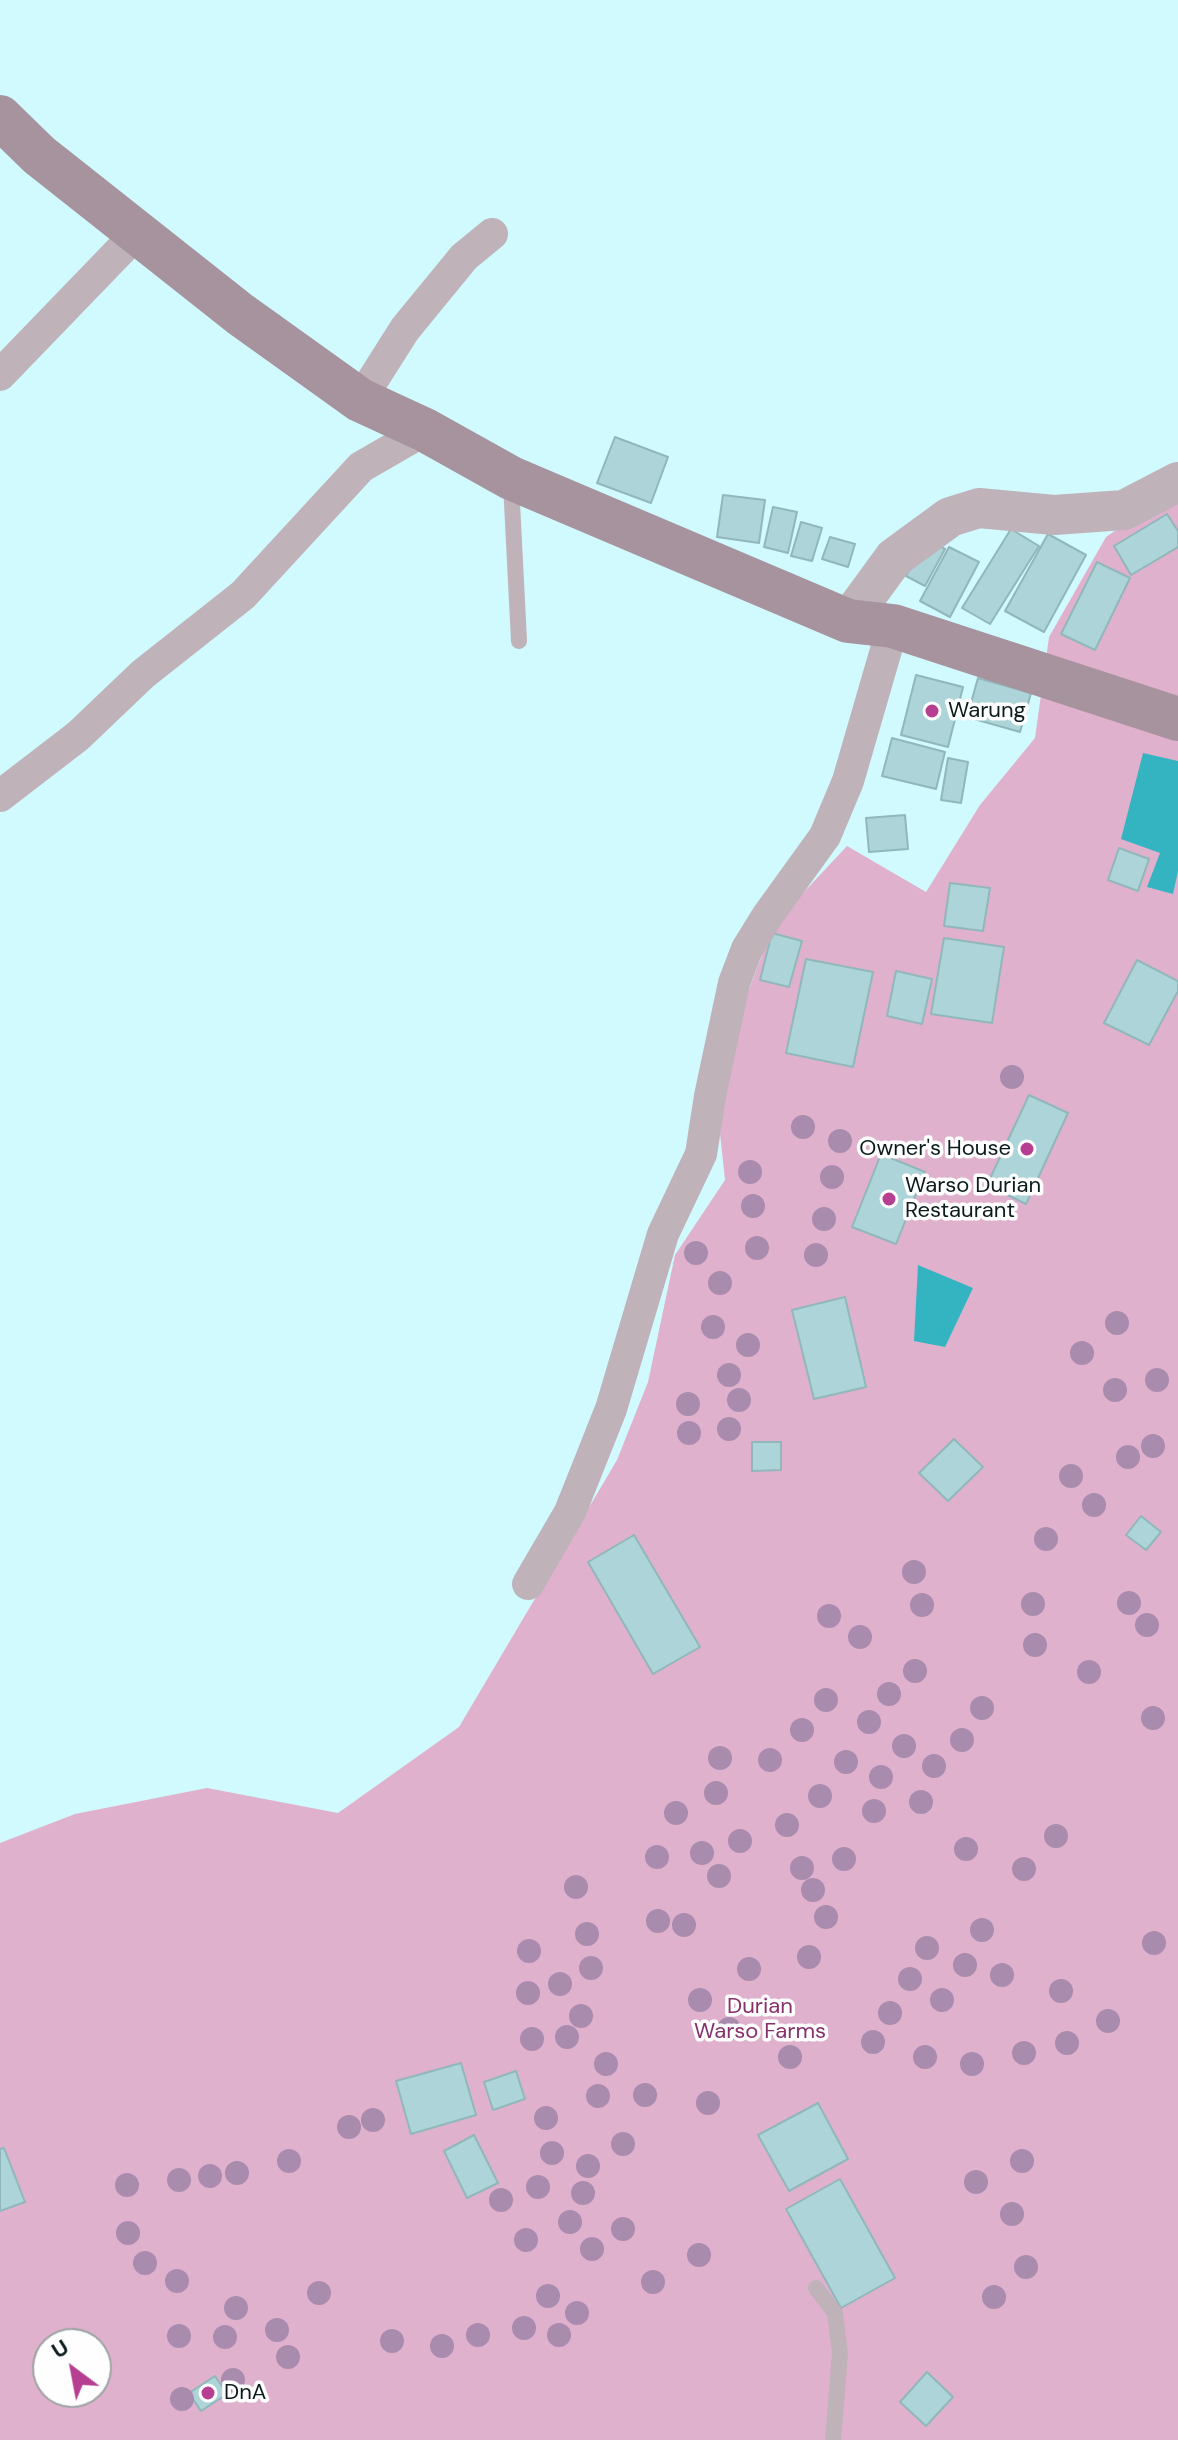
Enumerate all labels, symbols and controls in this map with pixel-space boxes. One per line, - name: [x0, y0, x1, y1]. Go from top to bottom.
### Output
- place label: Warung: [948, 698, 1026, 724]
- marker: Warung: [923, 702, 941, 720]
- place label: Owner's House: [859, 1136, 1011, 1162]
- marker: Owner's House: [1018, 1140, 1036, 1158]
- place label: Warso Durian Restaurant: [905, 1173, 1041, 1224]
- marker: Warso Durian Restaurant: [880, 1190, 898, 1208]
- park label: Durian Warso Farms: [694, 1994, 826, 2046]
- north arrow: [32, 2328, 112, 2408]
- text: U: [46, 2333, 74, 2365]
- place label: DnA: [224, 2380, 266, 2406]
- marker: DnA: [199, 2384, 217, 2402]

